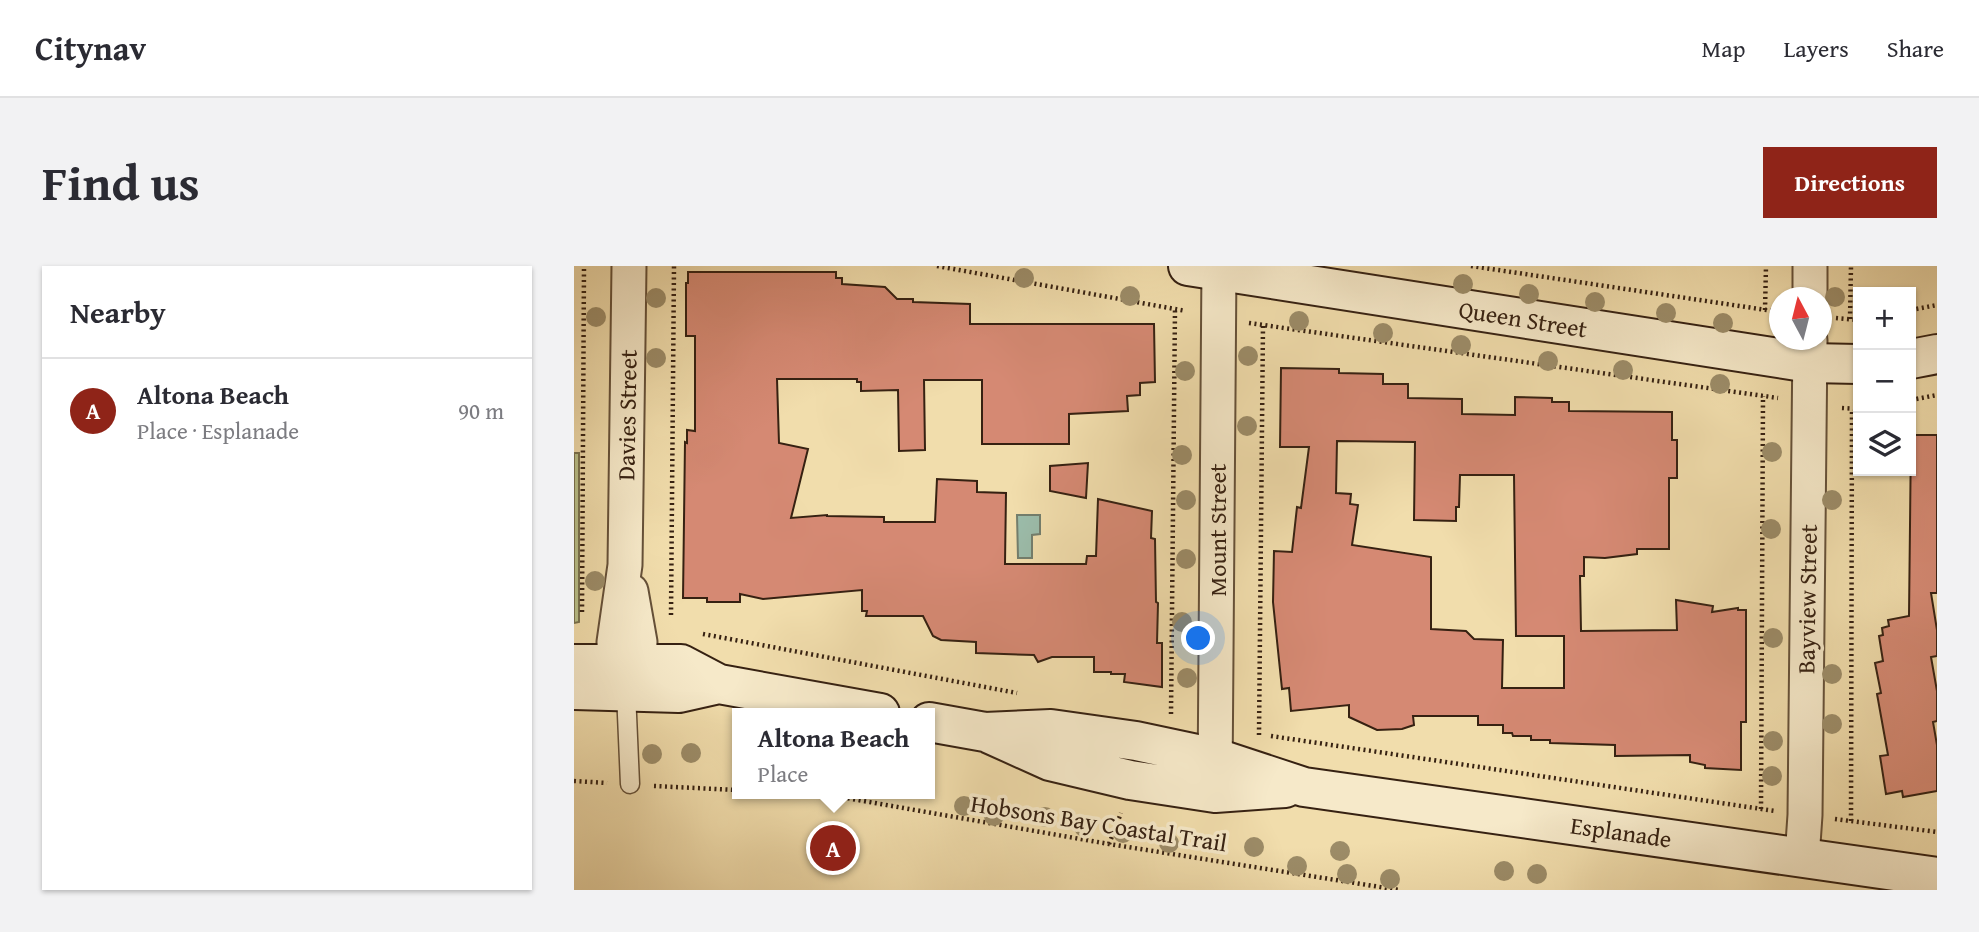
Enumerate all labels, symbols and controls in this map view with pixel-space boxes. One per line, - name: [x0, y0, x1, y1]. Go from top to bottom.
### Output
- text: Citynav: [35, 24, 146, 72]
- text: Map: [1702, 31, 1745, 66]
- text: Layers: [1783, 31, 1849, 66]
- text: Share: [1887, 31, 1944, 66]
- text: Find us: [42, 146, 200, 218]
- button: Directions: [1763, 147, 1937, 218]
- north arrow: [1769, 287, 1832, 350]
- map controls: [1853, 287, 1916, 476]
- button: +: [1853, 287, 1916, 350]
- text: Nearby: [70, 290, 166, 334]
- street label: Queen Street: [1456, 292, 1590, 347]
- street label: Davies Street: [608, 349, 646, 481]
- button: −: [1853, 350, 1916, 413]
- text: Altona Beach: [137, 375, 289, 414]
- text: A: [86, 394, 100, 427]
- text: 90 m: [458, 394, 504, 427]
- button: layers: [1853, 413, 1916, 476]
- text: Place · Esplanade: [137, 414, 299, 447]
- street label: Mount Street: [1200, 463, 1235, 596]
- street label: Bayview Street: [1788, 523, 1826, 674]
- your location: [1181, 621, 1215, 655]
- popup: [732, 708, 935, 799]
- text: Altona Beach: [758, 718, 909, 757]
- text: Place: [758, 757, 808, 790]
- street label: Hobsons Bay Coastal Trail: [968, 785, 1230, 861]
- street label: Esplanade: [1568, 808, 1674, 856]
- pin: A: [810, 822, 856, 874]

